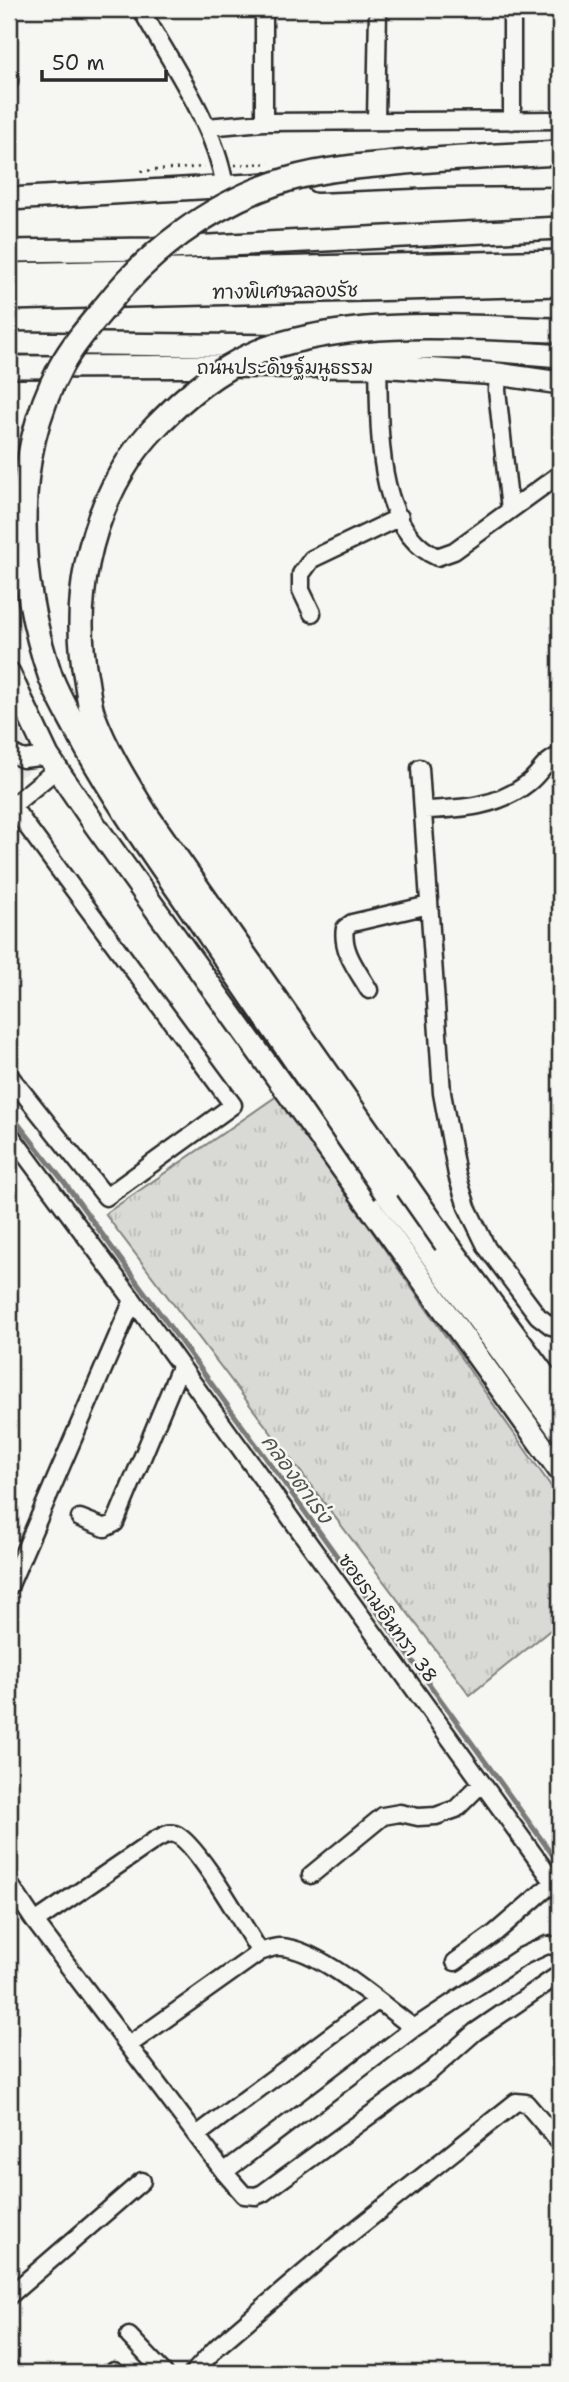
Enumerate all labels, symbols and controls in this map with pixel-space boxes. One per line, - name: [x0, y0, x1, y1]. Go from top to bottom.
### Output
- scale bar: [42, 38, 166, 82]
- text: 50 m: [52, 49, 105, 77]
- street label: ทางพิเศษฉลองรัช: [212, 277, 358, 305]
- street label: ถนนประดิษฐ์มนูธรรม: [197, 355, 373, 382]
- water label: คลองตาเร่ง: [255, 1429, 340, 1531]
- street label: ซอยรามอินทรา 38: [333, 1548, 443, 1688]

